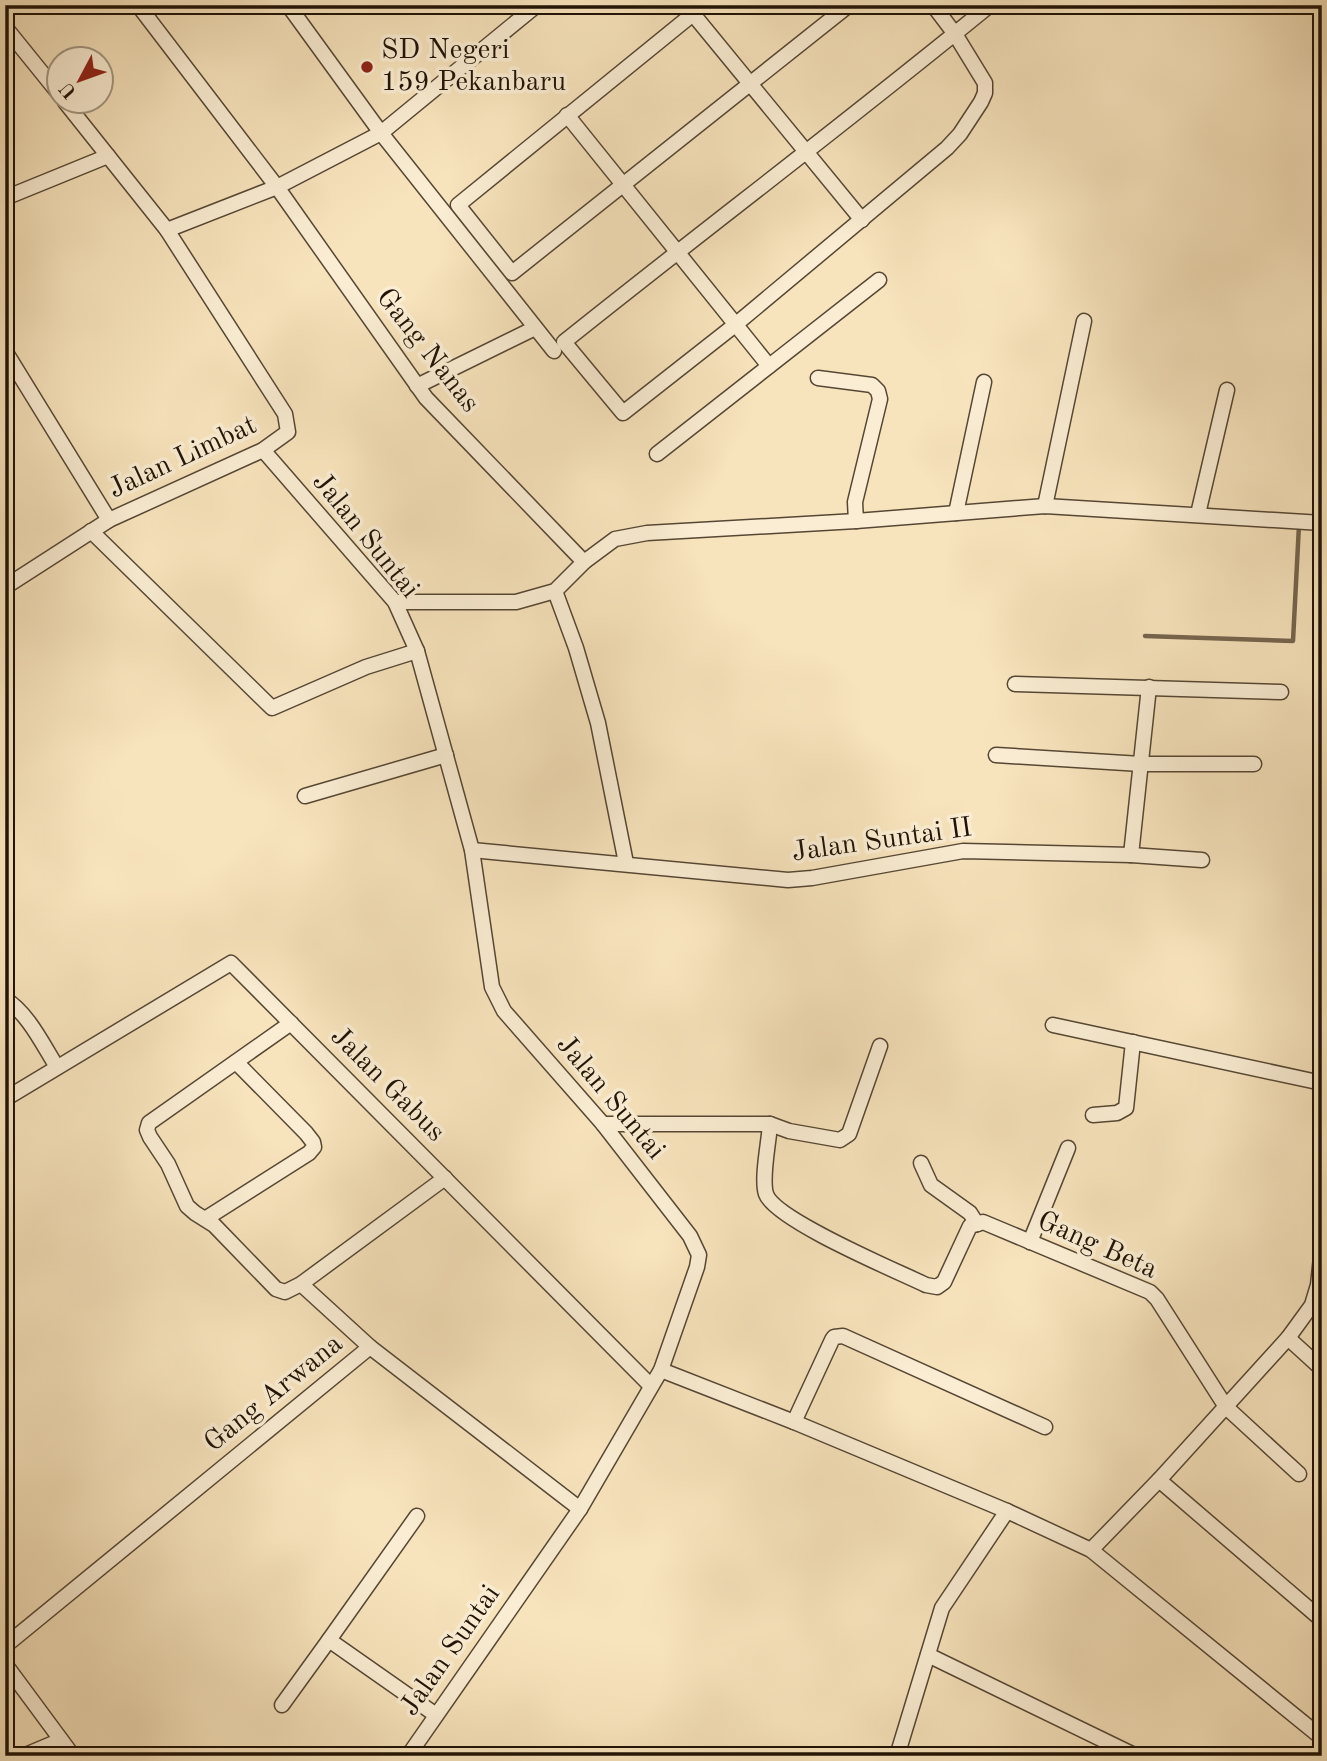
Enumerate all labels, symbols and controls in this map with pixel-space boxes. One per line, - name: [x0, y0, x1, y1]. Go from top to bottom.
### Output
- place label: SD Negeri 159 Pekanbaru: [381, 37, 566, 97]
- north arrow: [46, 46, 116, 116]
- marker: SD Negeri 159 Pekanbaru: [359, 59, 375, 75]
- text: U: [57, 78, 81, 101]
- street label: Gang Nanas: [370, 284, 484, 418]
- street label: Jalan Limbat: [105, 412, 261, 504]
- street label: Jalan Suntai: [306, 468, 424, 604]
- street label: Jalan Suntai II: [790, 814, 974, 868]
- street label: Jalan Gabus: [325, 1023, 449, 1147]
- street label: Jalan Suntai: [550, 1031, 670, 1165]
- street label: Gang Beta: [1033, 1207, 1161, 1285]
- street label: Gang Arwana: [200, 1330, 348, 1458]
- street label: Jalan Suntai: [396, 1581, 506, 1721]

